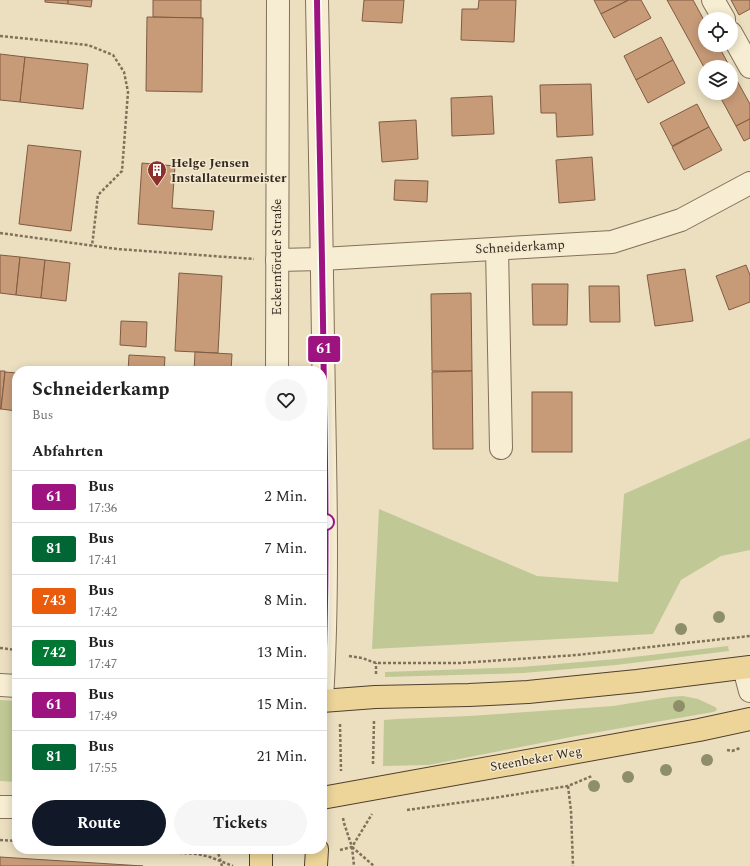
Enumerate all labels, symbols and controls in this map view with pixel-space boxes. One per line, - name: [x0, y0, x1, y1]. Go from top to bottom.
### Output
- map controls: [698, 12, 738, 100]
- button: locate: [698, 12, 738, 52]
- button: layers: [698, 60, 738, 100]
- place label: Helge Jensen Installateurmeister: [171, 153, 287, 188]
- building icon: Helge Jensen Installateurmeister: [146, 159, 168, 187]
- street label: Eckernförder Straße: [267, 199, 287, 315]
- street label: Schneiderkamp: [475, 235, 565, 259]
- line badge: 61: [306, 336, 342, 362]
- text: 61: [316, 338, 332, 359]
- text: Schneiderkamp: [32, 375, 169, 404]
- button: heart: [265, 379, 307, 421]
- text: Bus: [32, 405, 53, 425]
- text: Abfahrten: [32, 440, 103, 463]
- text: Bus: [88, 475, 114, 498]
- text: 2 Min.: [264, 485, 307, 508]
- text: 61: [46, 486, 62, 507]
- text: 17:36: [88, 498, 117, 518]
- unlabelled marker: [317, 513, 335, 531]
- text: Bus: [88, 527, 114, 550]
- text: 7 Min.: [264, 537, 307, 560]
- text: 81: [46, 538, 62, 559]
- text: 17:41: [88, 550, 117, 570]
- text: Bus: [88, 579, 114, 602]
- text: 8 Min.: [264, 589, 307, 612]
- text: 743: [42, 590, 66, 611]
- text: 17:42: [88, 602, 117, 622]
- text: Bus: [88, 631, 114, 654]
- text: 13 Min.: [257, 641, 307, 664]
- text: 742: [42, 642, 66, 663]
- text: 17:47: [88, 654, 117, 674]
- text: Bus: [88, 683, 114, 706]
- text: 15 Min.: [257, 693, 307, 716]
- text: 61: [46, 694, 62, 715]
- text: 17:49: [88, 706, 117, 726]
- text: Bus: [88, 735, 114, 758]
- street label: Steenbeker Weg: [489, 741, 583, 777]
- text: 21 Min.: [257, 745, 307, 768]
- text: 81: [46, 746, 62, 767]
- text: 17:55: [88, 758, 117, 778]
- button: Route: [32, 800, 166, 846]
- button: Tickets: [174, 800, 307, 846]

